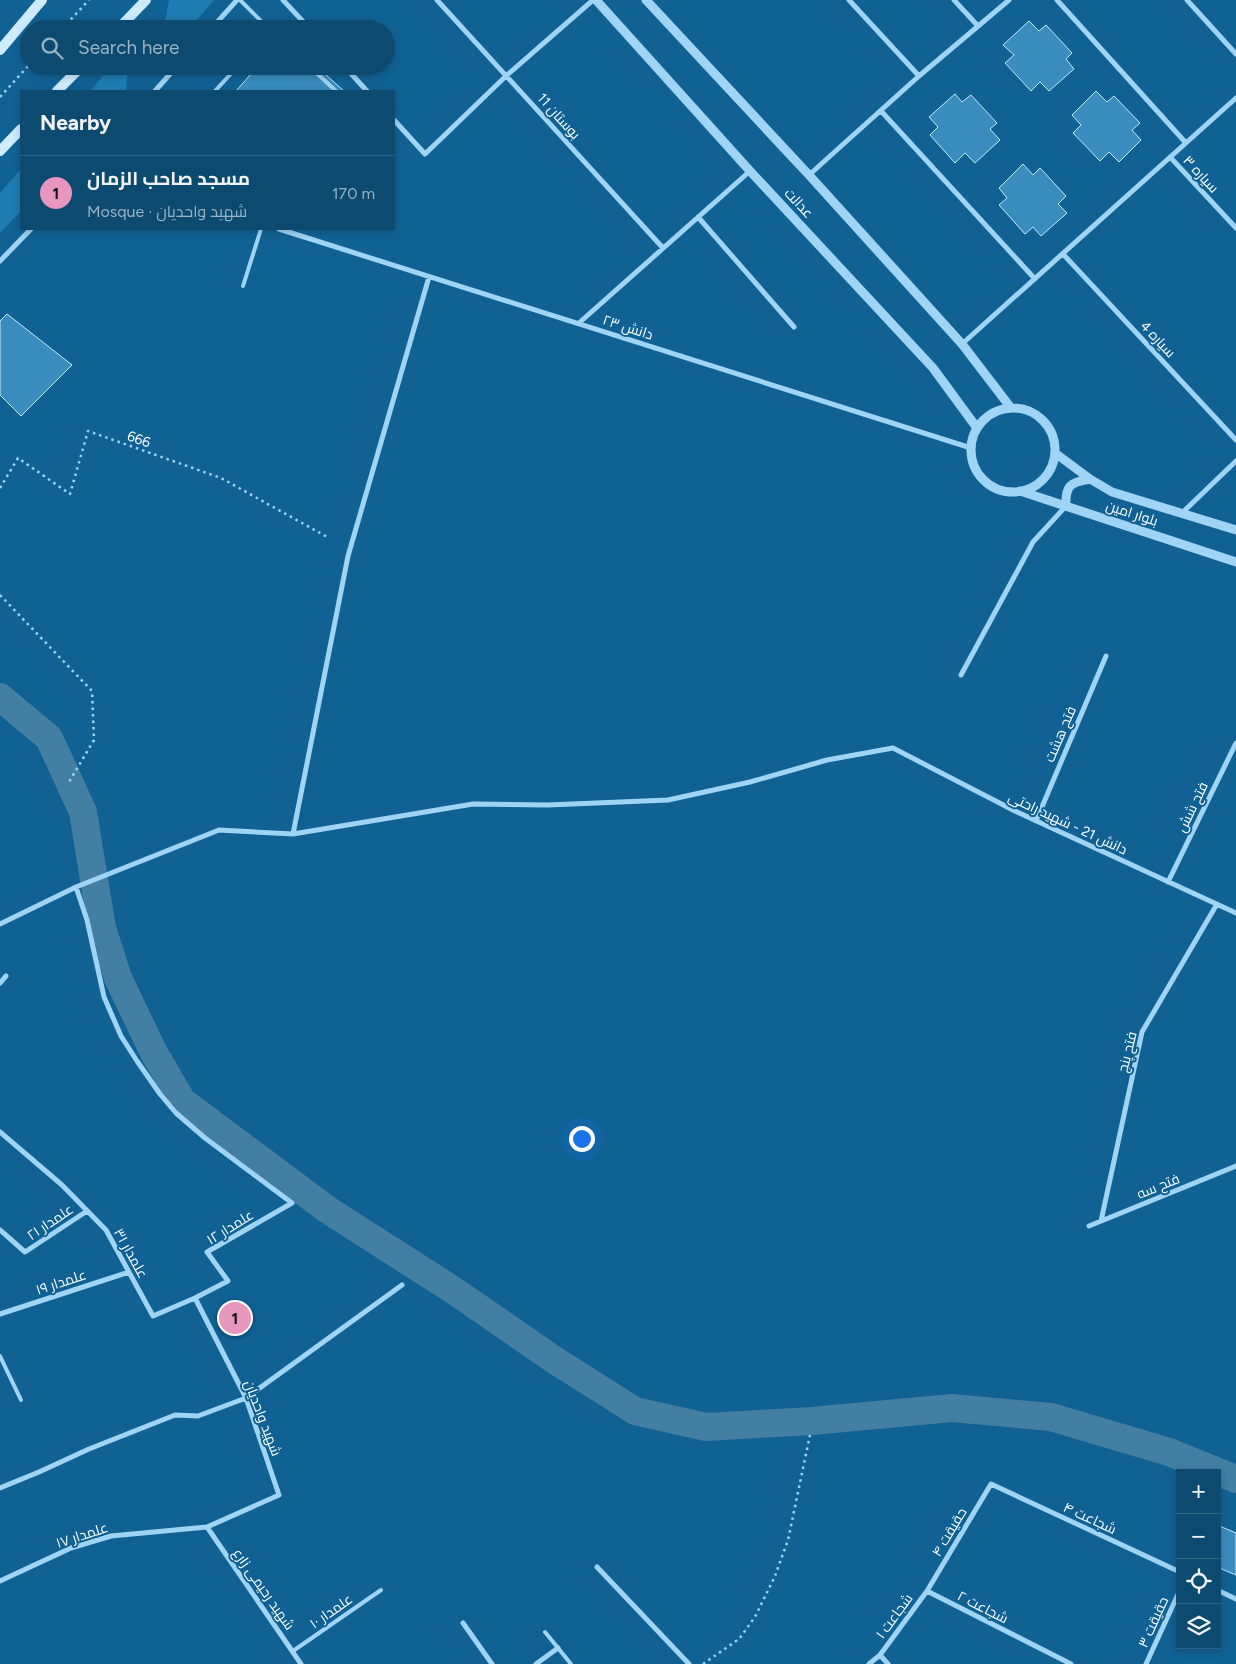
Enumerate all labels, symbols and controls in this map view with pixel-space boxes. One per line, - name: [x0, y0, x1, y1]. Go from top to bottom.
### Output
- search box: [20, 20, 395, 75]
- icon: search: [38, 34, 66, 62]
- text: Search here: [78, 36, 180, 59]
- street label: بوستان 11: [534, 90, 584, 143]
- text: Nearby: [40, 110, 111, 135]
- street label: سیاره ۳: [1179, 152, 1222, 196]
- text: مسجد صاحب الزمان: [87, 167, 250, 190]
- text: 1: [53, 184, 59, 203]
- text: 170 m: [332, 184, 375, 203]
- street label: عدالت: [781, 185, 817, 222]
- text: Mosque · شهید واحدیان: [87, 202, 247, 221]
- street label: دانش ۲۳: [600, 311, 655, 344]
- street label: سیاره 4: [1136, 318, 1179, 361]
- street label: 666: [125, 428, 153, 451]
- street label: بلوار امین: [1104, 497, 1160, 530]
- street label: فتح هشت: [1041, 703, 1080, 765]
- street label: فتح شش: [1173, 779, 1212, 835]
- street label: دانش 21 - شهید راحتی: [1006, 788, 1130, 858]
- street label: فتح پنج: [1114, 1030, 1142, 1075]
- your location: [569, 1126, 595, 1152]
- street label: فتح سه: [1134, 1170, 1182, 1203]
- street label: علمدار ۲۱: [24, 1201, 77, 1244]
- street label: علمدار ۱۲: [204, 1206, 257, 1248]
- street label: علمدار ۳۱: [110, 1225, 151, 1281]
- street label: علمدار ۱۹: [34, 1266, 89, 1299]
- pin: 1: [219, 1299, 251, 1337]
- street label: شهید واحدیان: [240, 1378, 285, 1458]
- map controls: [1176, 1469, 1221, 1649]
- button: +: [1176, 1469, 1221, 1514]
- street label: شجاعت ۴: [1061, 1499, 1119, 1538]
- street label: حقیقت ۴: [928, 1505, 971, 1560]
- button: −: [1176, 1514, 1221, 1559]
- street label: علمدار ۱۷: [54, 1519, 110, 1552]
- street label: شهید رحیمی زارع: [229, 1545, 298, 1633]
- button: locate: [1176, 1559, 1221, 1604]
- street label: شجاعت ۲: [955, 1587, 1011, 1627]
- street label: شجاعت ۱: [872, 1590, 916, 1642]
- street label: علمدار ۱۰: [307, 1591, 356, 1632]
- street label: حقیقت ۳: [1135, 1594, 1172, 1650]
- button: layers: [1176, 1604, 1221, 1649]

